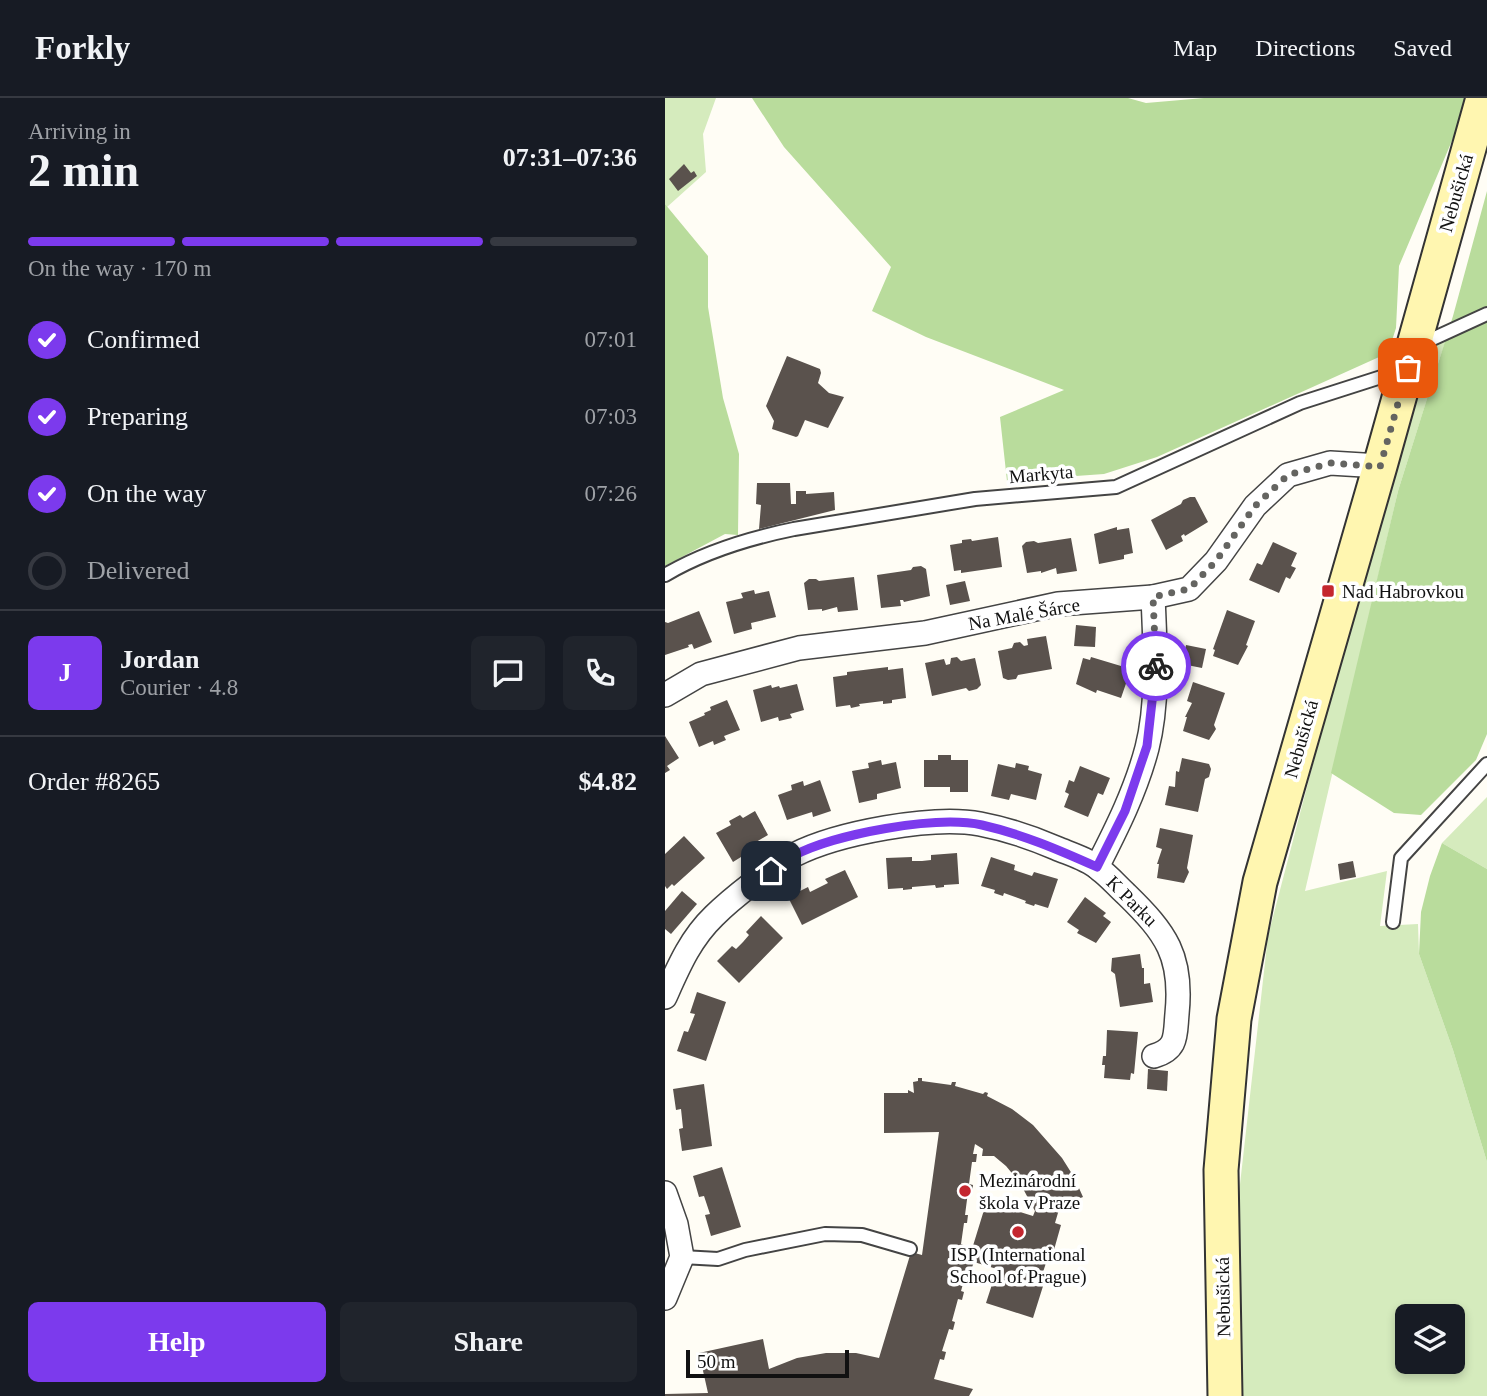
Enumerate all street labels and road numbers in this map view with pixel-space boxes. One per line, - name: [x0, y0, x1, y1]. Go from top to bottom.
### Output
- street label: Nebušická: [1435, 151, 1477, 234]
- street label: Markyta: [1008, 461, 1075, 487]
- street label: Na Malé Šárce: [967, 594, 1081, 634]
- street label: Nebušická: [1280, 697, 1322, 780]
- street label: K Parku: [1102, 871, 1162, 931]
- street label: Nebušická: [1212, 1256, 1234, 1337]

